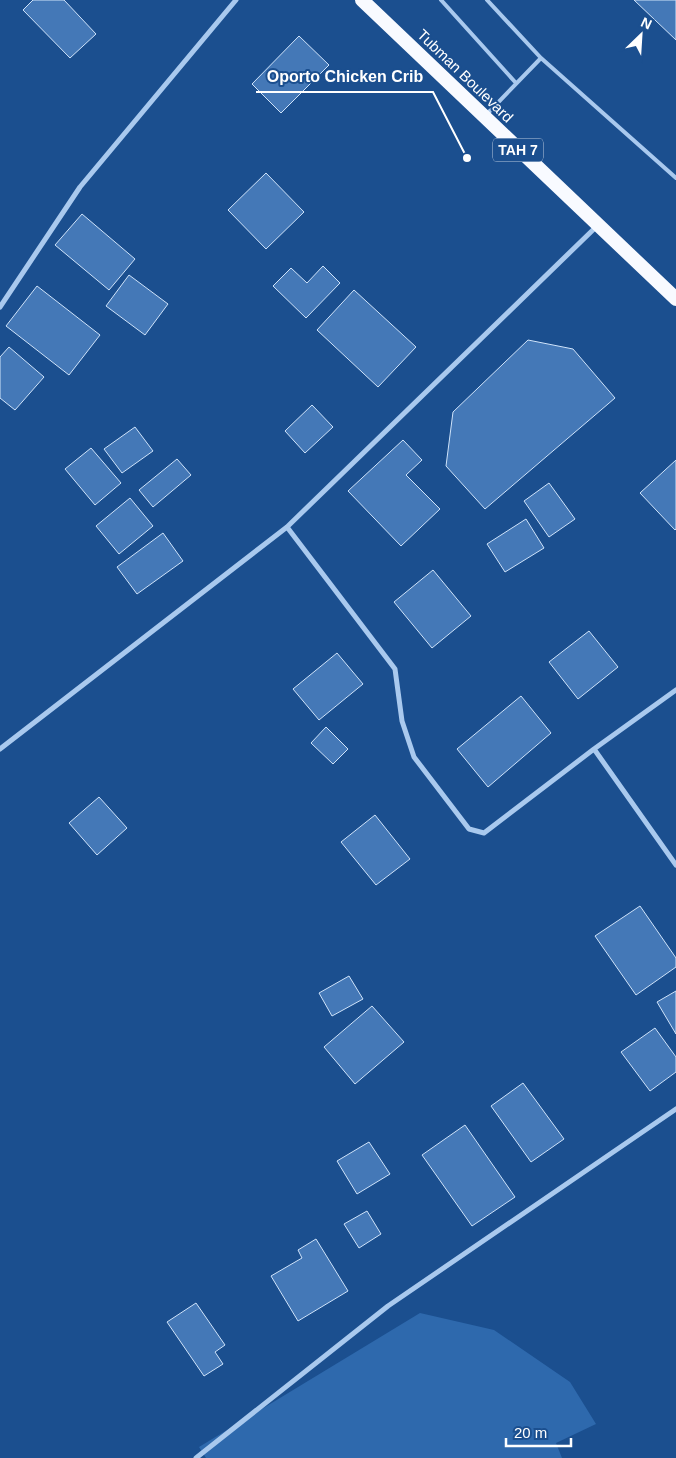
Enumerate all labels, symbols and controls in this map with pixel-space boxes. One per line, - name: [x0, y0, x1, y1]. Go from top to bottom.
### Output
- north arrow: [616, 10, 666, 60]
- text: N: [639, 14, 654, 33]
- street label: Tubman Boulevard: [414, 26, 517, 126]
- callout: Oporto Chicken Crib: [256, 61, 433, 92]
- text: Oporto Chicken Crib: [267, 68, 423, 85]
- road number: TAH 7: [493, 138, 543, 162]
- scale bar: [506, 1416, 571, 1448]
- text: 20 m: [514, 1424, 547, 1441]

